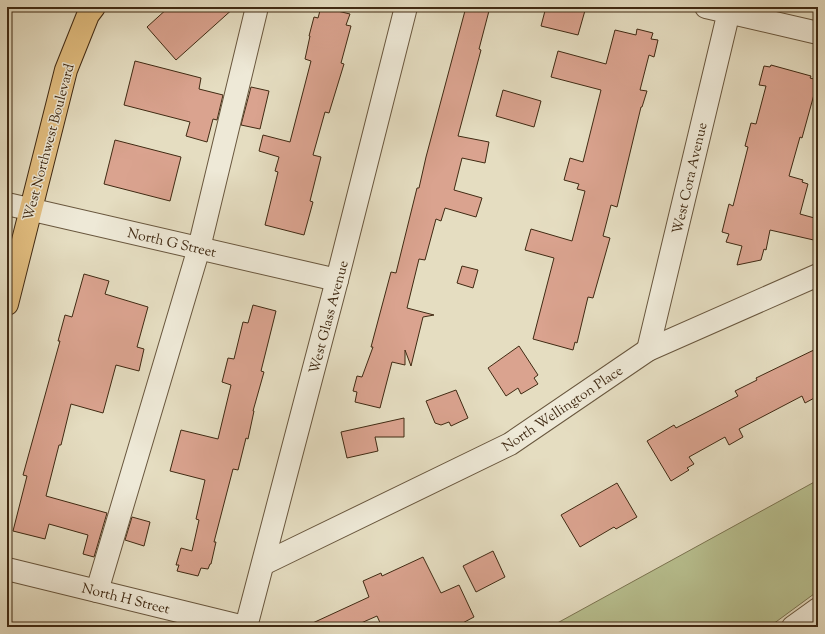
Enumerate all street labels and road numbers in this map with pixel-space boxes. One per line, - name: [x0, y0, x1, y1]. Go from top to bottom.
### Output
- street label: West Northwest Boulevard: [19, 62, 81, 223]
- street label: West Cora Avenue: [668, 121, 714, 236]
- street label: North G Street: [125, 224, 218, 264]
- street label: West Glass Avenue: [305, 259, 355, 376]
- street label: North Wellington Place: [499, 362, 628, 458]
- street label: North H Street: [79, 579, 172, 621]

